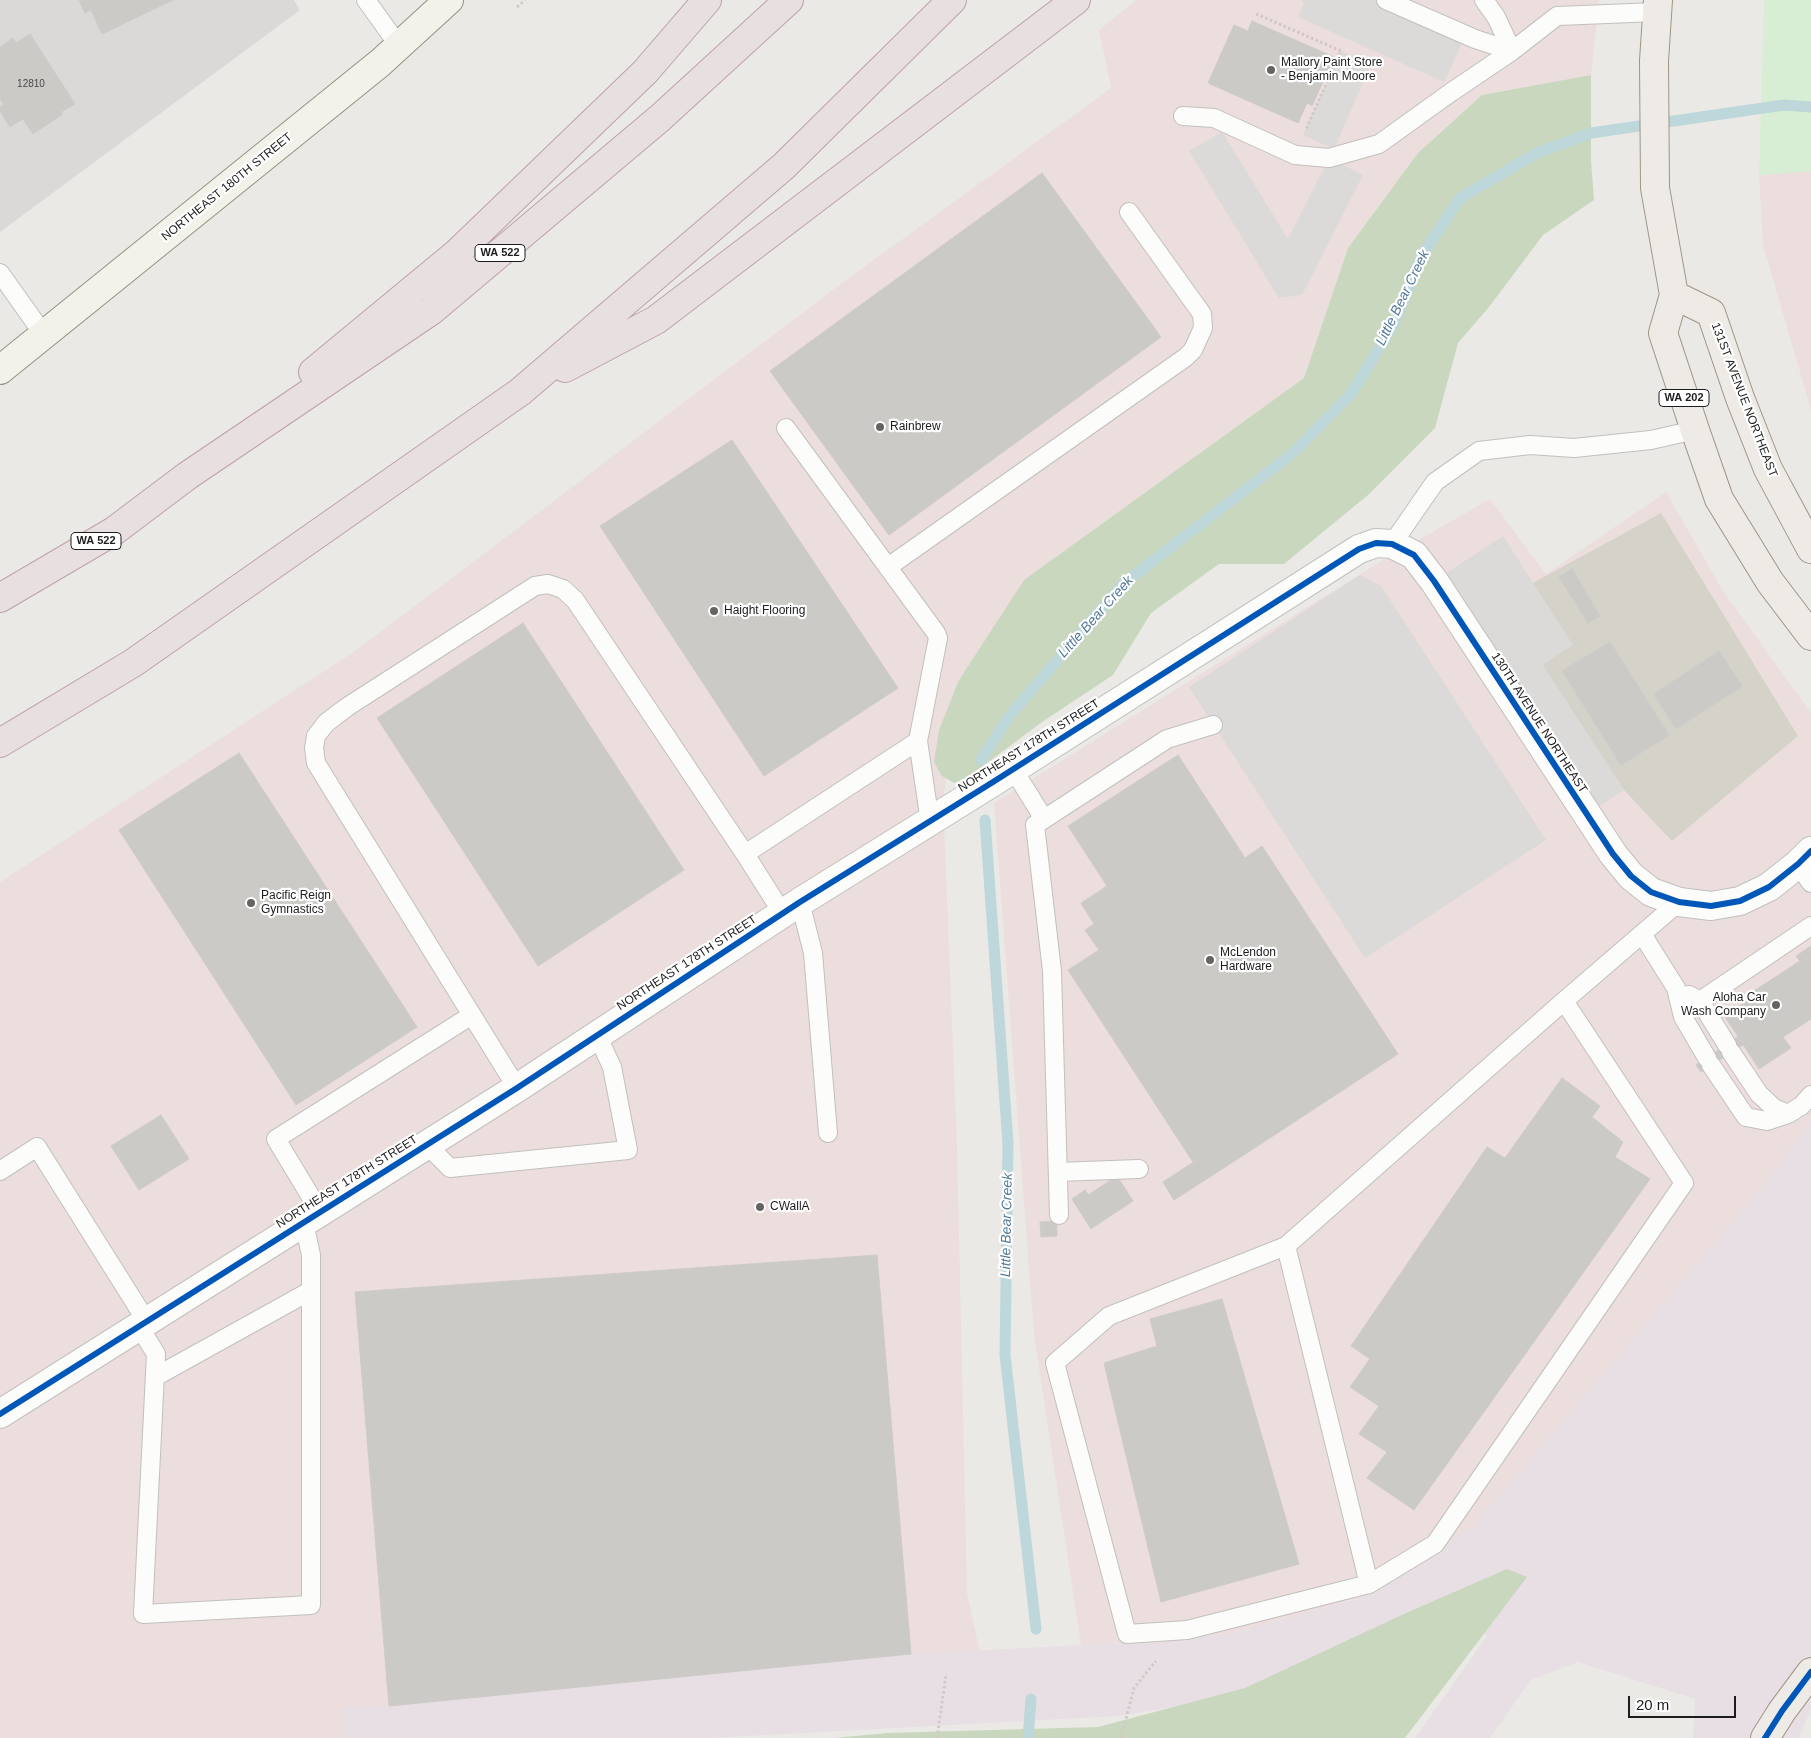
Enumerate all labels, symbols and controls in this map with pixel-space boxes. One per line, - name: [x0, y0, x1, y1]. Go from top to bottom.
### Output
- place label: Mallory Paint Store - Benjamin Moore: [1281, 56, 1382, 84]
- marker: Mallory Paint Store - Benjamin Moore: [1265, 64, 1277, 76]
- house number: 12810: [17, 78, 45, 90]
- street label: NORTHEAST 180TH STREET: [159, 130, 295, 244]
- road number: WA 522: [475, 244, 525, 262]
- water label: Little Bear Creek: [1373, 247, 1433, 349]
- street label: 131ST AVENUE NORTHEAST: [1708, 321, 1780, 479]
- road number: WA 202: [1659, 389, 1709, 406]
- place label: Rainbrew: [890, 420, 941, 434]
- marker: Rainbrew: [874, 421, 886, 433]
- road number: WA 522: [71, 532, 121, 550]
- water label: Little Bear Creek: [1055, 573, 1137, 661]
- place label: Haight Flooring: [724, 604, 805, 618]
- marker: Haight Flooring: [708, 605, 720, 617]
- street label: 130TH AVENUE NORTHEAST: [1488, 650, 1590, 796]
- street label: NORTHEAST 178TH STREET: [956, 696, 1102, 796]
- place label: Pacific Reign Gymnastics: [261, 889, 331, 917]
- marker: Pacific Reign Gymnastics: [245, 897, 257, 909]
- street label: NORTHEAST 178TH STREET: [614, 912, 760, 1014]
- place label: McLendon Hardware: [1220, 946, 1276, 974]
- marker: McLendon Hardware: [1204, 954, 1216, 966]
- place label: Aloha Car Wash Company: [1681, 991, 1766, 1019]
- marker: Aloha Car Wash Company: [1770, 999, 1782, 1011]
- street label: NORTHEAST 178TH STREET: [274, 1132, 420, 1232]
- water label: Little Bear Creek: [998, 1173, 1016, 1277]
- place label: CWallA: [770, 1200, 810, 1214]
- marker: CWallA: [754, 1201, 766, 1213]
- scale bar: [1631, 1686, 1738, 1718]
- text: 20 m: [1636, 1696, 1669, 1713]

